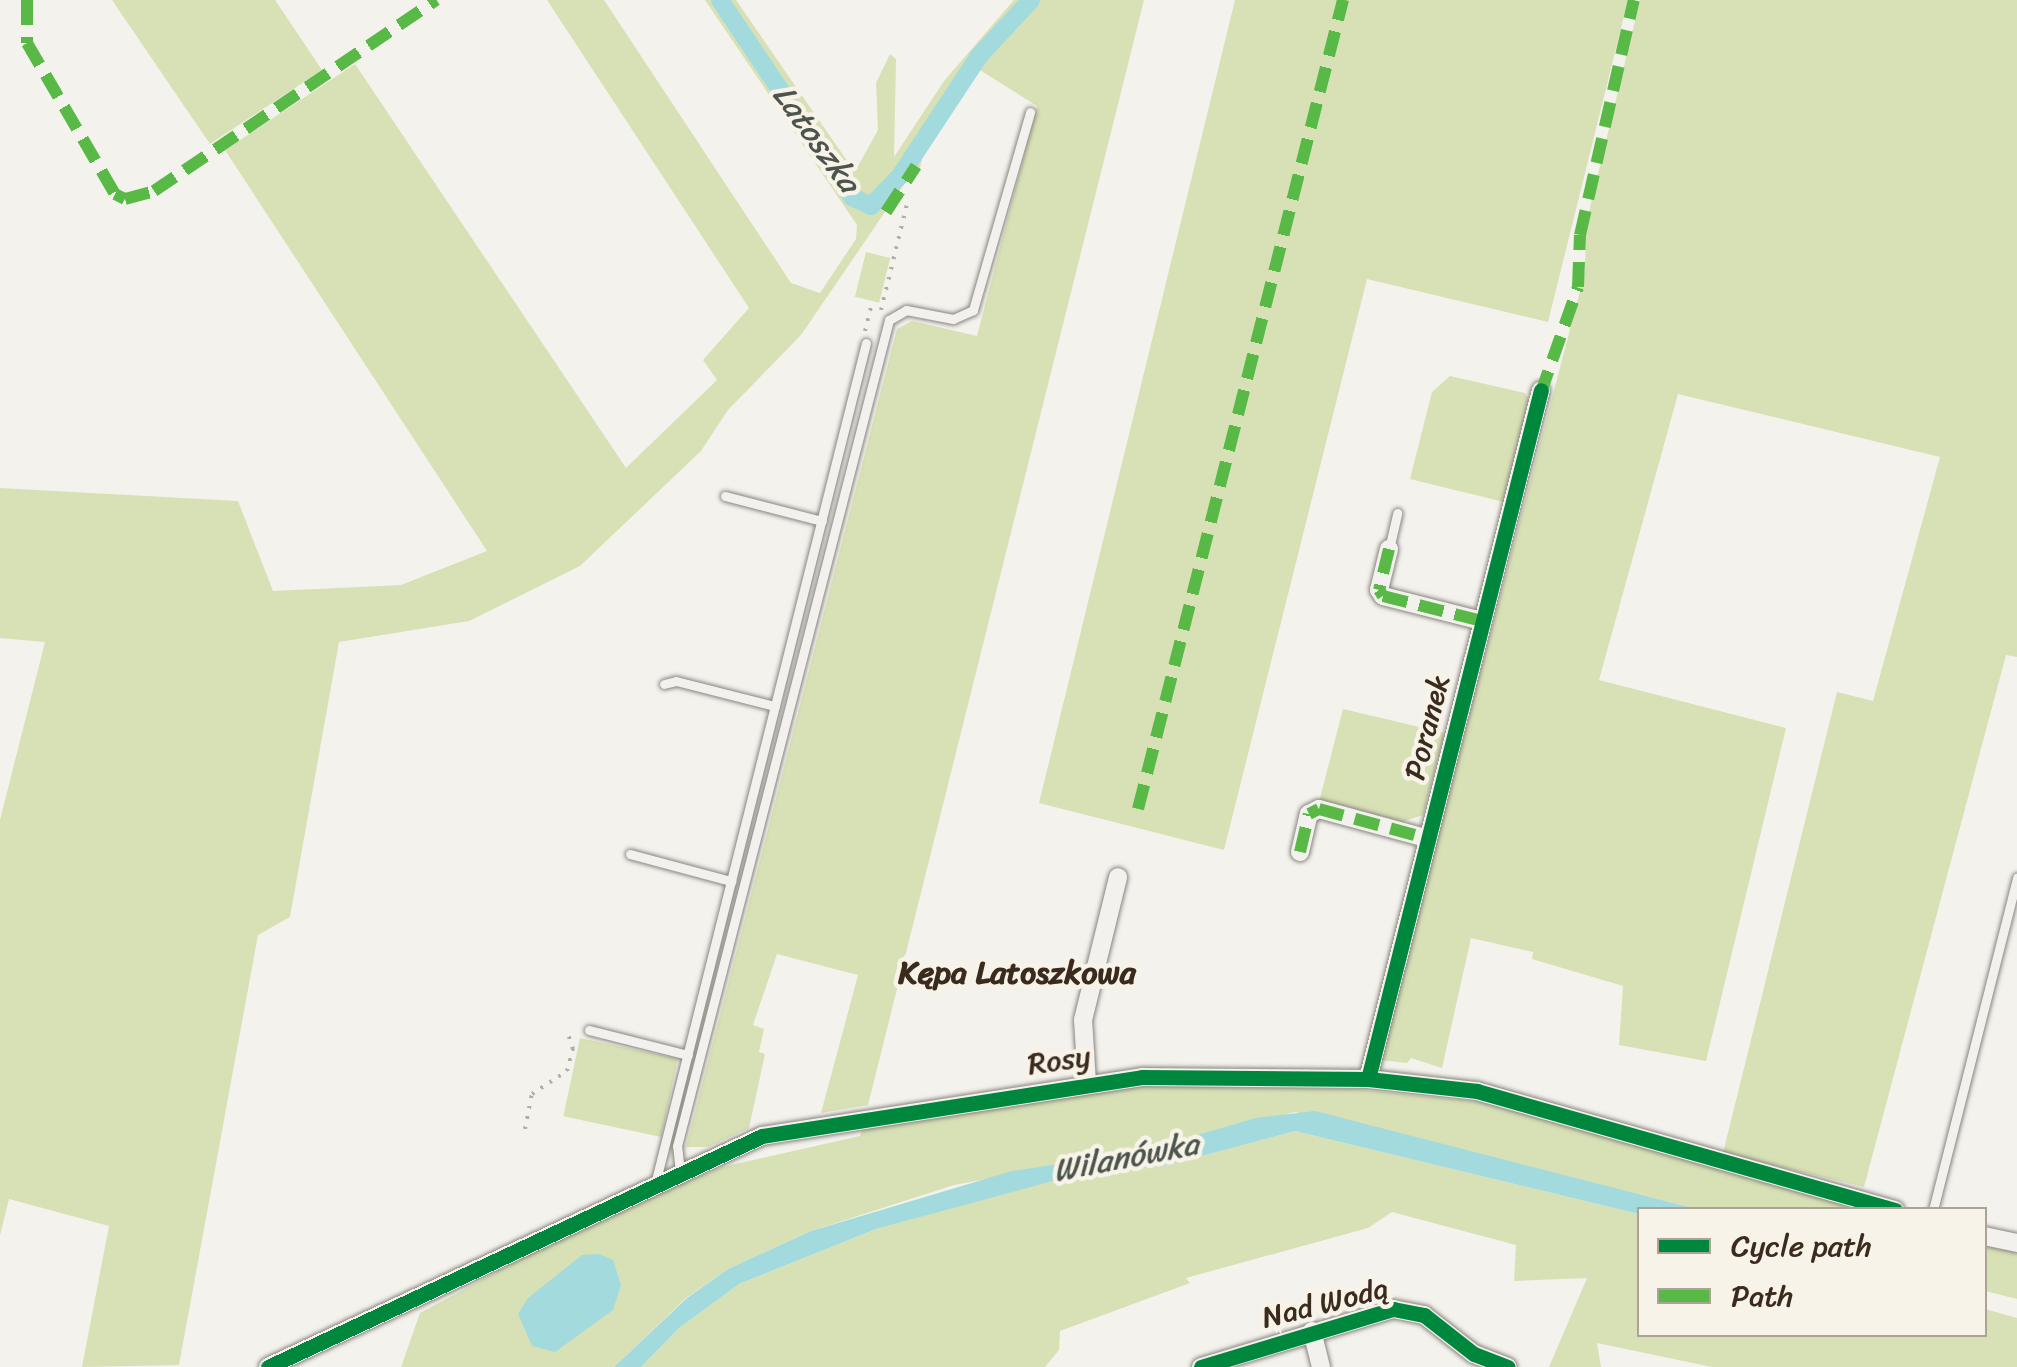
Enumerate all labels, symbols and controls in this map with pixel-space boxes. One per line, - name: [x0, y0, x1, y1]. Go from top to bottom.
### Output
- water label: Latoszka: [764, 78, 868, 200]
- street label: Poranek: [1397, 671, 1457, 783]
- district label: Kępa Latoszkowa: [897, 954, 1137, 992]
- street label: Rosy: [1025, 1038, 1093, 1082]
- water label: Wilanówka: [1050, 1125, 1202, 1191]
- legend: [1637, 1207, 1987, 1337]
- text: Cycle path: [1731, 1219, 1872, 1273]
- text: Path: [1731, 1269, 1793, 1323]
- street label: Nad Wodą: [1258, 1270, 1392, 1336]

